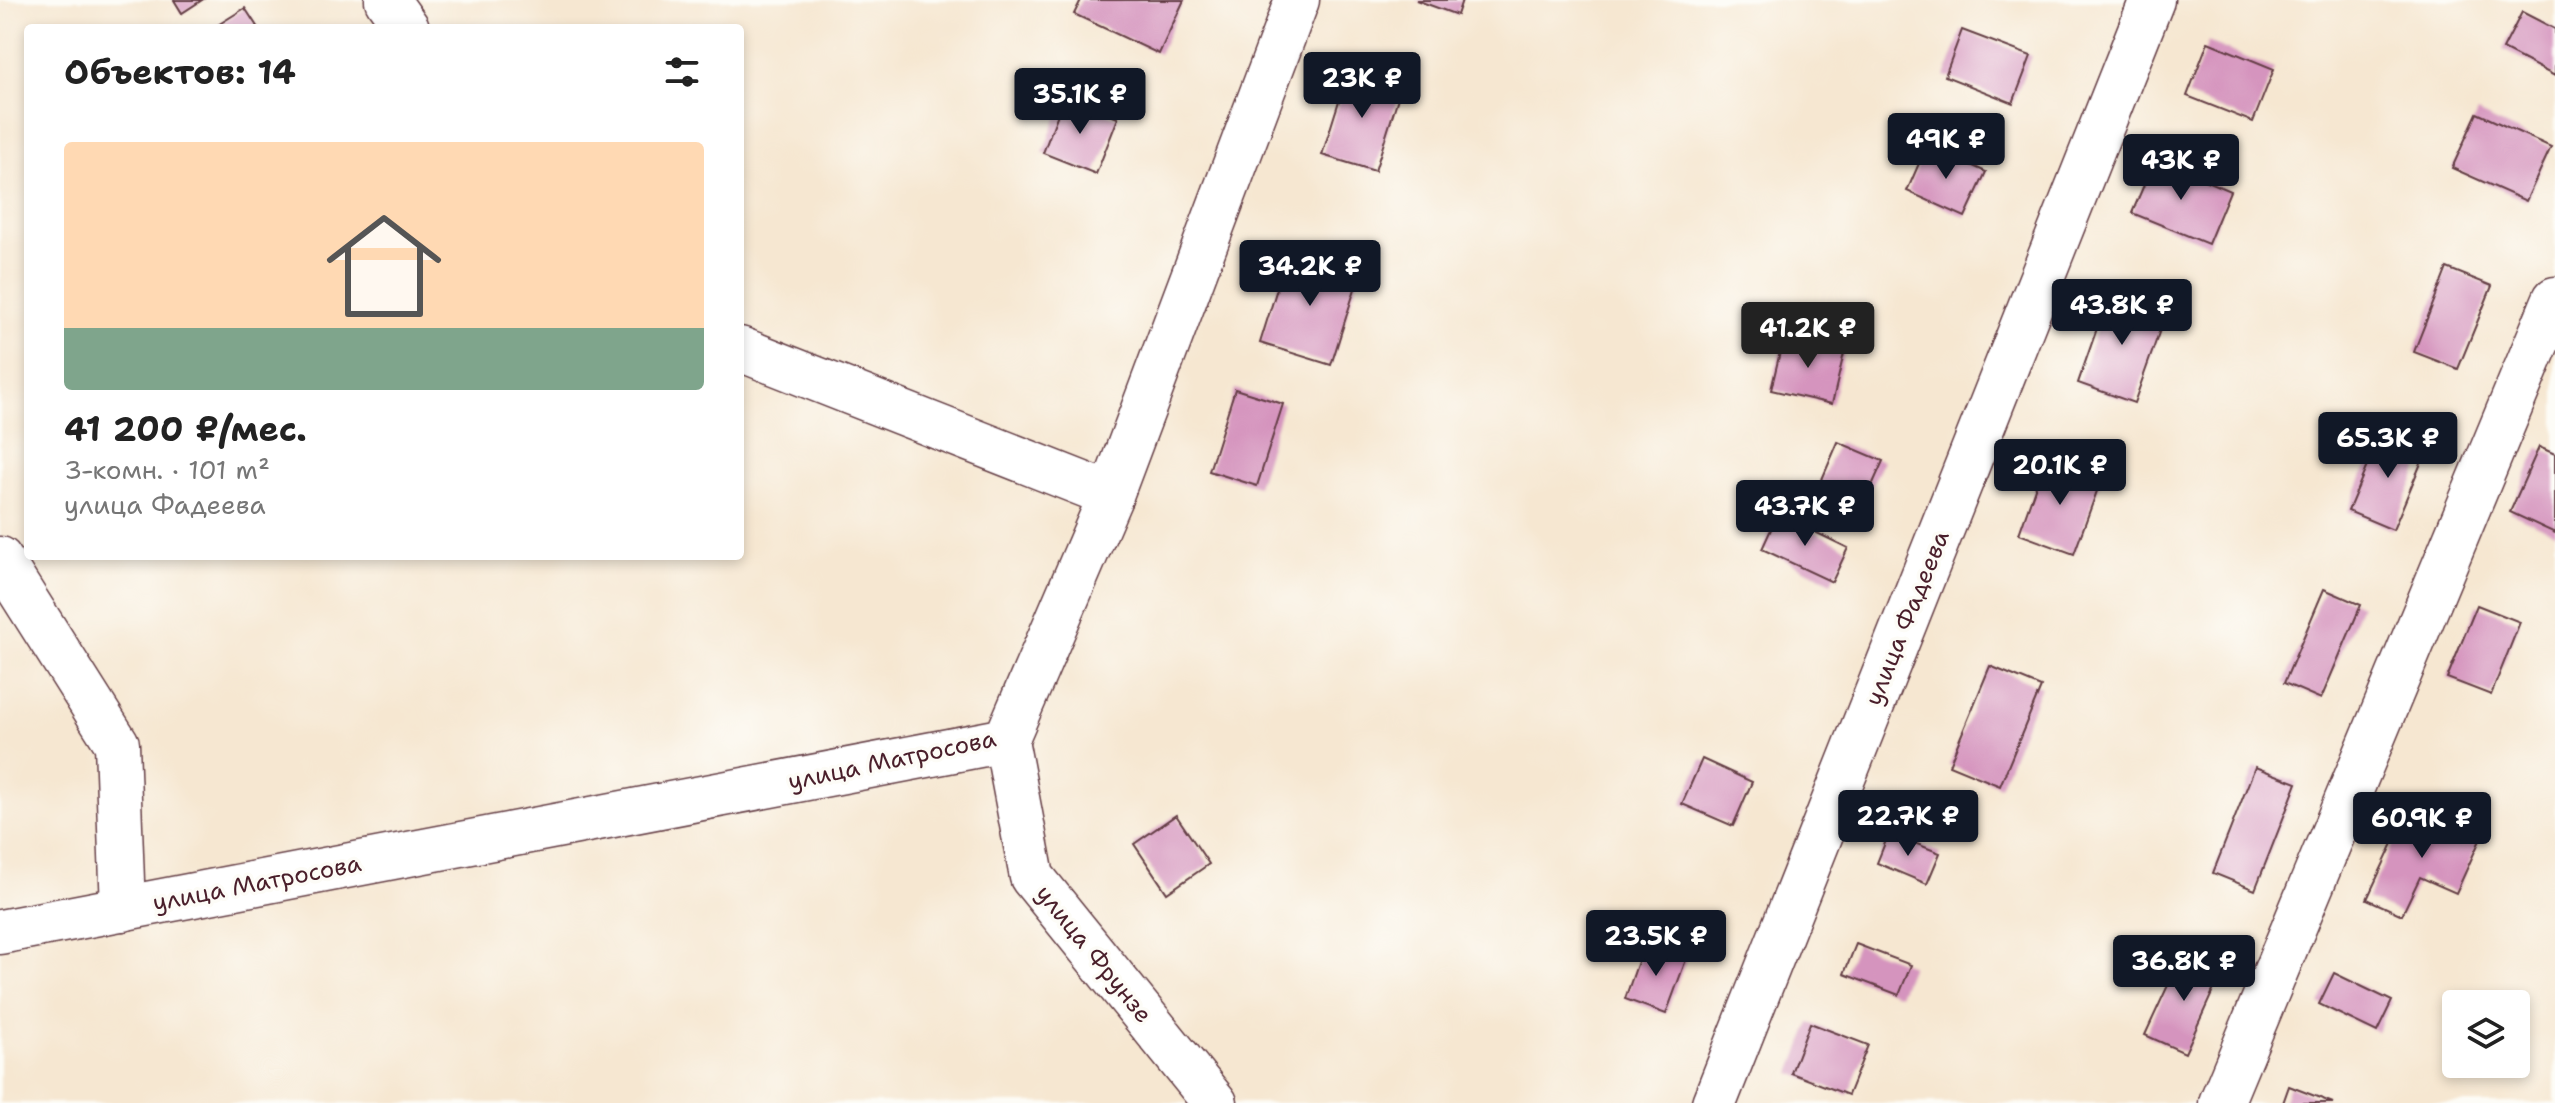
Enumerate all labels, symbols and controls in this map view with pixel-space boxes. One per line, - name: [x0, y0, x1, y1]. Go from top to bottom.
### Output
- text: Объектов: 14: [64, 49, 296, 95]
- icon: filters: [660, 50, 704, 94]
- pin: 23K ₽: [1306, 52, 1418, 120]
- text: 23K ₽: [1322, 60, 1402, 95]
- pin: 35.1K ₽: [1006, 68, 1154, 136]
- text: 35.1K ₽: [1032, 76, 1128, 111]
- pin: 49K ₽: [1890, 113, 2002, 181]
- text: 49K ₽: [1906, 121, 1986, 156]
- pin: 43K ₽: [2125, 134, 2237, 202]
- text: 43K ₽: [2141, 142, 2221, 177]
- icon: home: [312, 194, 456, 338]
- pin: 34.2K ₽: [1236, 240, 1384, 308]
- text: 34.2K ₽: [1258, 248, 1362, 283]
- pin: 43.8K ₽: [2048, 279, 2196, 347]
- text: 43.8K ₽: [2070, 287, 2174, 322]
- pin: 41.2K ₽: [1734, 302, 1882, 370]
- text: 41.2K ₽: [1759, 310, 1857, 345]
- text: 41 200 ₽/мес.: [64, 406, 307, 452]
- pin: 65.3K ₽: [2314, 412, 2462, 480]
- text: 65.3K ₽: [2336, 420, 2440, 455]
- pin: 20.1K ₽: [1986, 439, 2134, 507]
- text: 20.1K ₽: [2012, 447, 2108, 482]
- text: 3-комн. · 101 m²: [64, 452, 270, 487]
- pin: 43.7K ₽: [1731, 480, 1879, 548]
- text: улица Фадеева: [64, 487, 266, 522]
- text: 43.7K ₽: [1754, 488, 1856, 523]
- street label: улица Фадеева: [1857, 526, 1957, 710]
- street label: улица Матросова: [785, 722, 999, 798]
- pin: 22.7K ₽: [1834, 790, 1982, 858]
- pin: 60.9K ₽: [2348, 792, 2496, 860]
- text: 22.7K ₽: [1856, 798, 1960, 833]
- text: 60.9K ₽: [2371, 800, 2473, 835]
- street label: улица Матросова: [150, 847, 364, 919]
- street label: улица Фрунзе: [1028, 878, 1160, 1030]
- pin: 23.5K ₽: [1582, 910, 1730, 978]
- text: 23.5K ₽: [1604, 918, 1708, 953]
- pin: 36.8K ₽: [2110, 935, 2258, 1003]
- text: 36.8K ₽: [2131, 943, 2237, 978]
- map controls: [2442, 990, 2530, 1078]
- button: layers: [2442, 990, 2530, 1078]

